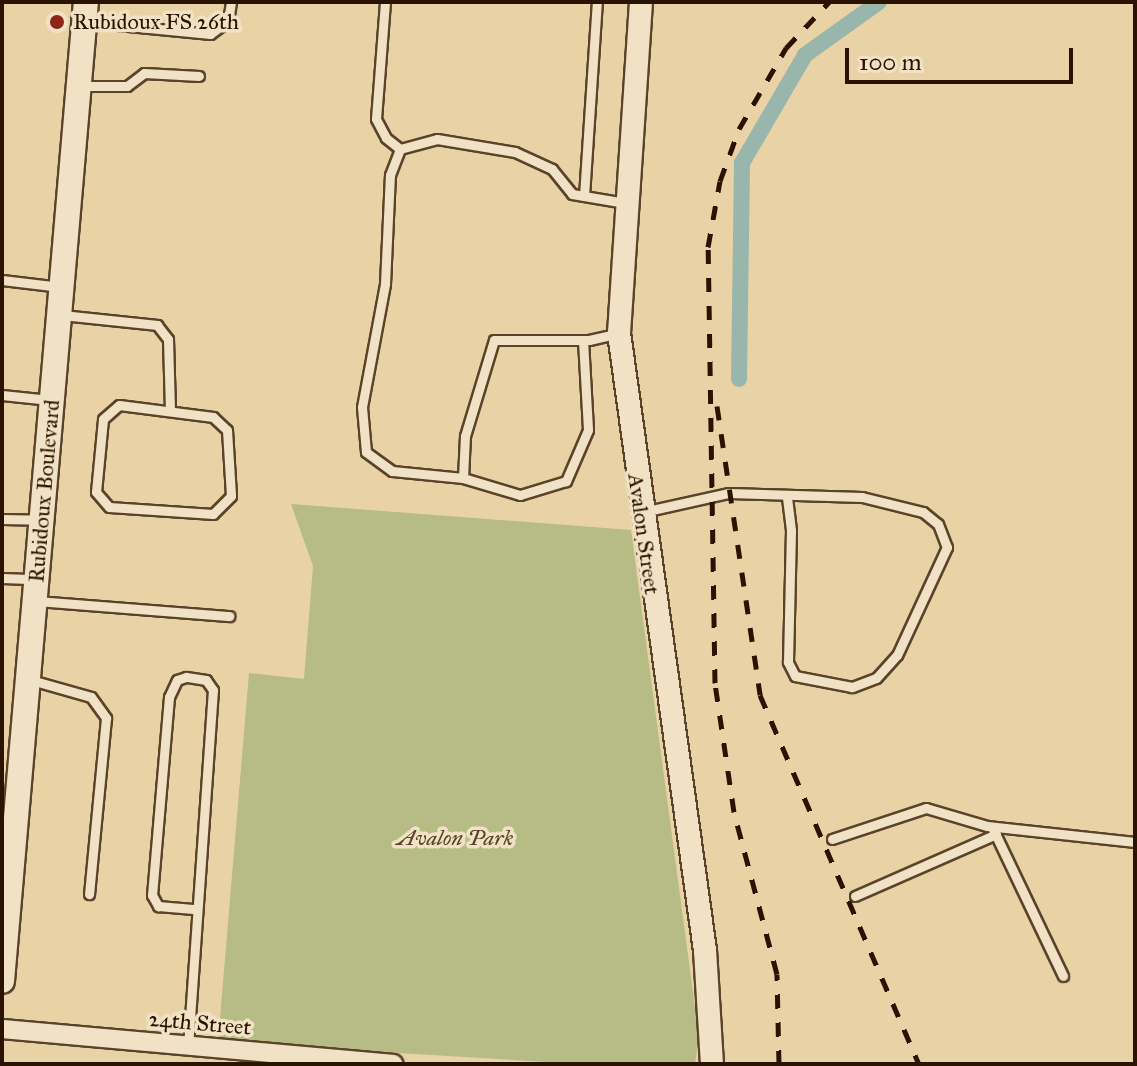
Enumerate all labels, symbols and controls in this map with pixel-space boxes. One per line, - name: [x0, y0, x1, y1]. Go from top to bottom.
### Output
- place label: Rubidoux FS 26th: [73, 9, 239, 35]
- marker: Rubidoux FS 26th: [48, 13, 66, 31]
- scale bar: [849, 32, 1077, 82]
- text: 100 m: [859, 47, 922, 77]
- street label: Rubidoux Boulevard: [23, 398, 65, 584]
- street label: Avalon Street: [622, 472, 666, 596]
- park label: Avalon Park: [397, 825, 513, 851]
- street label: 24th Street: [148, 1005, 252, 1041]

